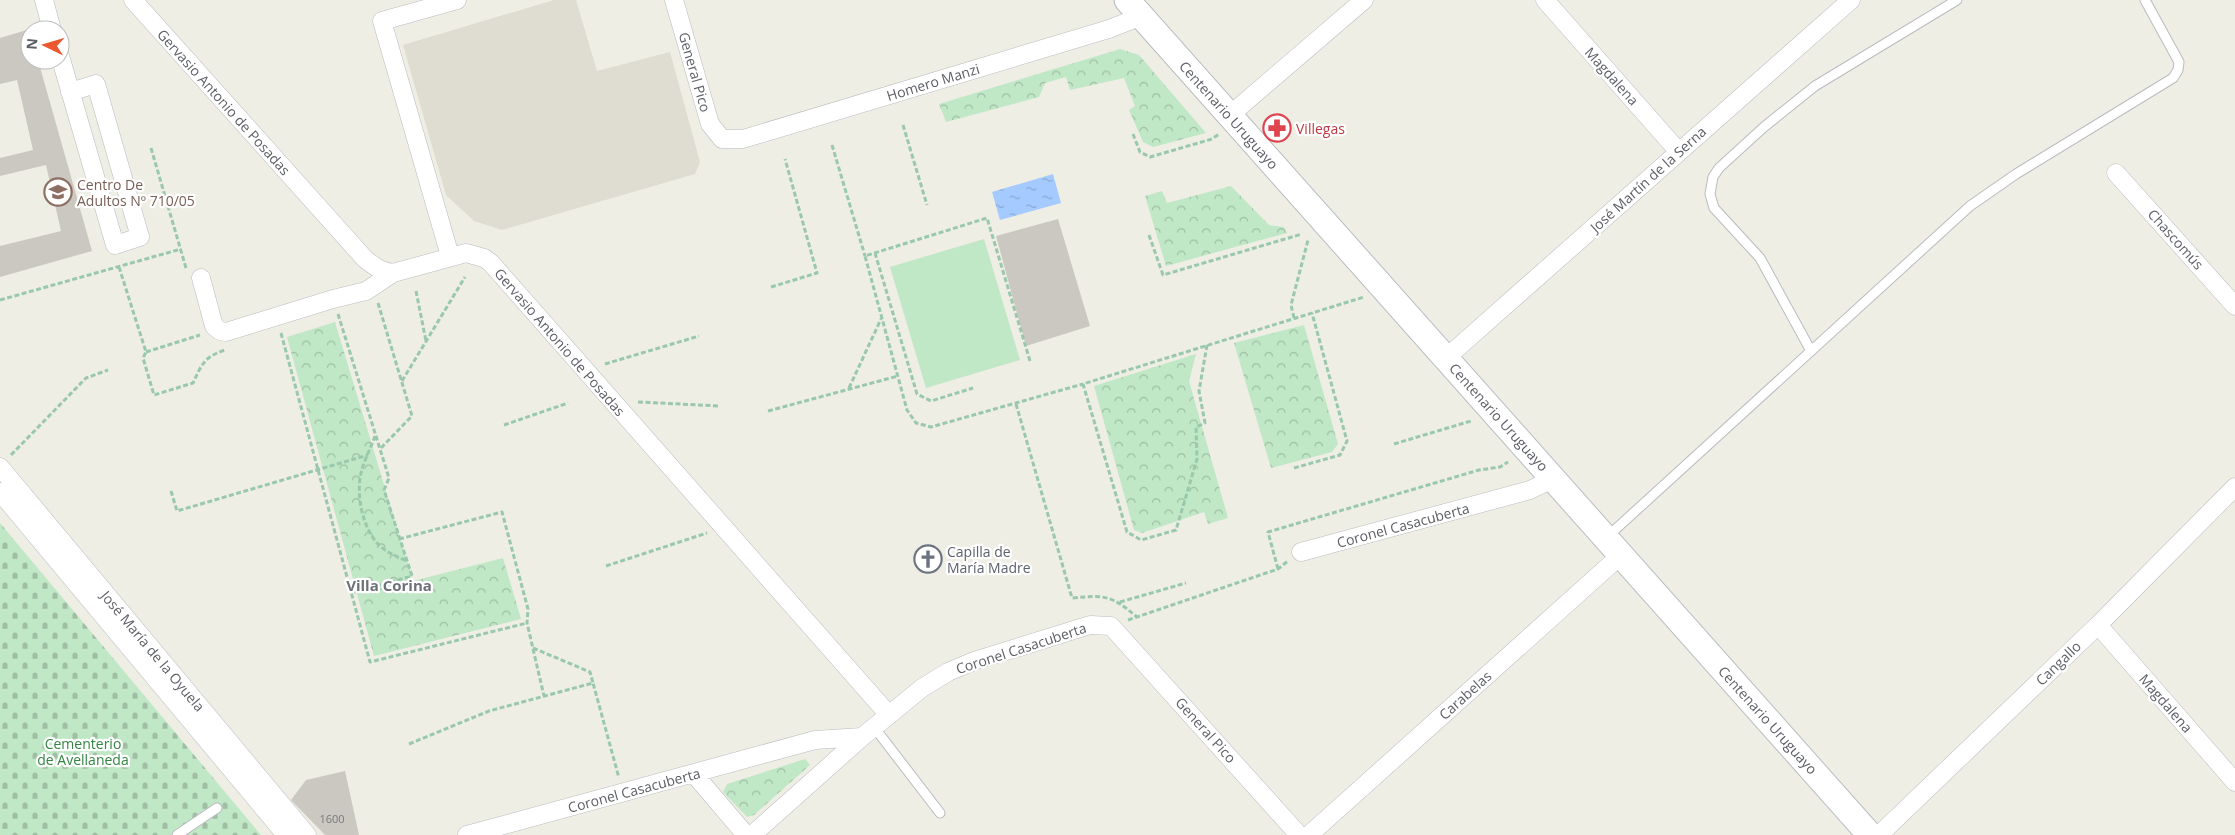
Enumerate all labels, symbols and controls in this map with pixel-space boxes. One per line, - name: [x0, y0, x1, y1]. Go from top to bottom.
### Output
- north arrow: [20, 20, 70, 70]
- street label: Gervasio Antonio de Posadas: [153, 25, 295, 179]
- street label: General Pico: [675, 30, 715, 114]
- text: N: [22, 37, 42, 50]
- street label: Magdalena: [1581, 43, 1643, 109]
- street label: Centenario Uruguayo: [1175, 57, 1283, 173]
- street label: Homero Manzi: [884, 59, 982, 105]
- pharmacy icon: Villegas: [1262, 113, 1292, 143]
- place label: Villegas: [1296, 119, 1345, 138]
- street label: José Martín de la Serna: [1584, 122, 1710, 238]
- place label: Centro De Adultos Nº 710/05: [77, 175, 195, 210]
- school or university icon: Centro De Adultos Nº 710/05: [43, 177, 73, 207]
- street label: Chascomús: [2144, 205, 2208, 274]
- street label: Gervasio Antonio de Posadas: [490, 264, 630, 420]
- street label: Centenario Uruguayo: [1445, 359, 1553, 475]
- street label: Coronel Casacuberta: [1335, 498, 1471, 552]
- place label: Capilla de María Madre: [947, 542, 1031, 577]
- church icon: Capilla de María Madre: [913, 544, 943, 574]
- district label: Villa Corina: [346, 575, 432, 595]
- street label: José María de la Oyuela: [96, 585, 209, 715]
- street label: Coronel Casacuberta: [953, 618, 1089, 678]
- street label: Cangallo: [2031, 637, 2085, 689]
- street label: Centenario Uruguayo: [1714, 662, 1822, 778]
- street label: Carabelas: [1435, 666, 1496, 724]
- street label: Magdalena: [2135, 670, 2197, 736]
- street label: General Pico: [1171, 693, 1241, 767]
- park label: Cementerio de Avellaneda: [37, 734, 129, 769]
- street label: Coronel Casacuberta: [566, 763, 702, 817]
- house number: 1600: [319, 811, 345, 826]

